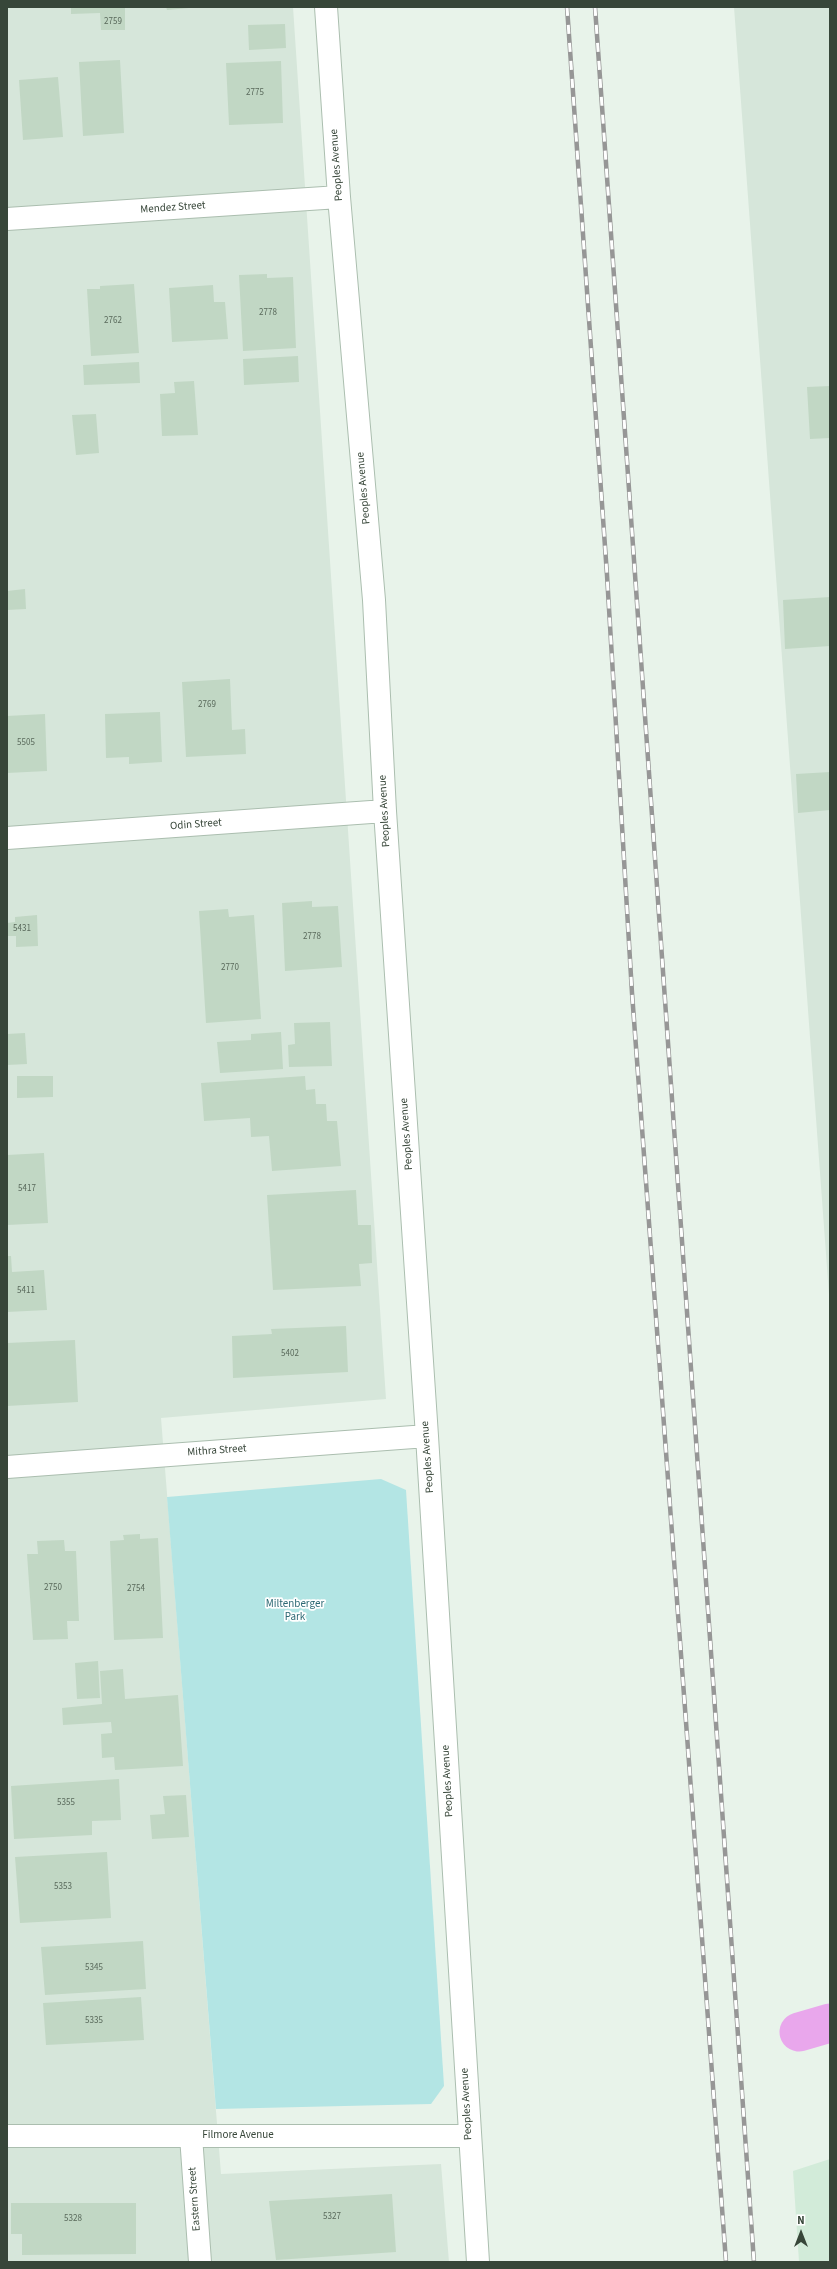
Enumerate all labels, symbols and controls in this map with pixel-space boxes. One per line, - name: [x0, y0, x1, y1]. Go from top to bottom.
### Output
- house number: 2759: [104, 17, 122, 27]
- house number: 2775: [246, 88, 264, 98]
- street label: Peoples Avenue: [328, 128, 346, 202]
- street label: Mendez Street: [140, 199, 206, 217]
- house number: 2778: [259, 308, 277, 318]
- house number: 2762: [104, 316, 122, 326]
- street label: Peoples Avenue: [354, 451, 374, 525]
- house number: 2769: [198, 700, 216, 710]
- house number: 5505: [17, 738, 35, 748]
- street label: Peoples Avenue: [377, 774, 393, 848]
- street label: Odin Street: [170, 817, 222, 833]
- house number: 5431: [13, 924, 31, 934]
- house number: 2778: [303, 932, 321, 942]
- house number: 2770: [221, 963, 239, 973]
- street label: Peoples Avenue: [398, 1097, 416, 1171]
- house number: 5417: [18, 1184, 36, 1194]
- house number: 5411: [17, 1286, 35, 1296]
- house number: 5402: [281, 1349, 299, 1359]
- street label: Peoples Avenue: [419, 1420, 437, 1494]
- street label: Mithra Street: [187, 1442, 247, 1460]
- house number: 2750: [44, 1583, 62, 1593]
- house number: 2754: [127, 1584, 145, 1594]
- park label: Miltenberger Park: [266, 1598, 324, 1624]
- street label: Peoples Avenue: [440, 1744, 456, 1818]
- house number: 5355: [57, 1798, 75, 1808]
- house number: 5353: [54, 1882, 72, 1892]
- house number: 5345: [85, 1963, 103, 1973]
- house number: 5335: [85, 2016, 103, 2026]
- street label: Peoples Avenue: [459, 2067, 475, 2141]
- street label: Filmore Avenue: [202, 2129, 274, 2143]
- street label: Eastern Street: [186, 2166, 204, 2232]
- house number: 5327: [323, 2212, 341, 2222]
- north arrow: [781, 2213, 821, 2253]
- text: N: [797, 2213, 805, 2228]
- house number: 5328: [64, 2214, 82, 2224]

